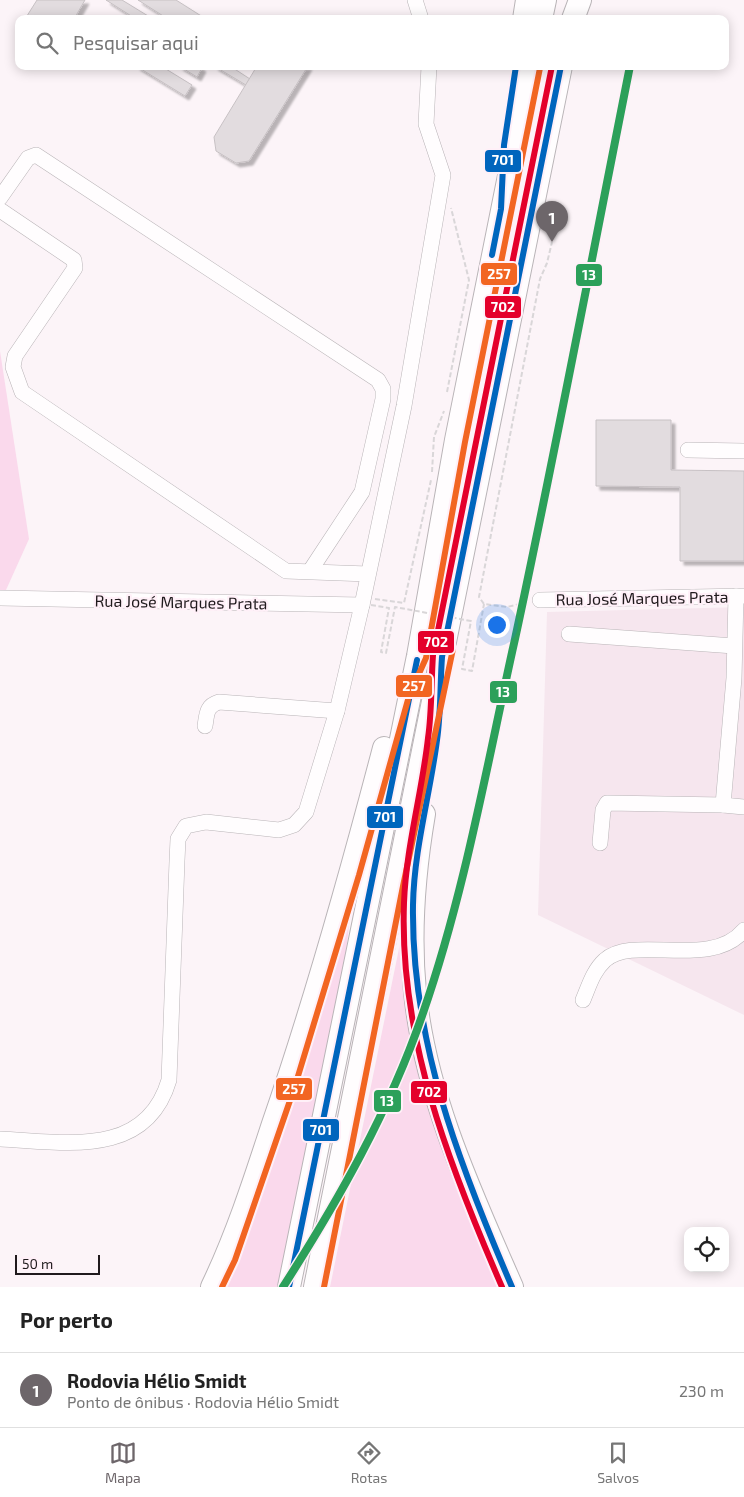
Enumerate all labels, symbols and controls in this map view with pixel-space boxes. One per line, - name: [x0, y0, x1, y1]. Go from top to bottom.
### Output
- search box: [15, 15, 729, 70]
- icon: search: [33, 29, 61, 57]
- text: Pesquisar aqui: [73, 31, 199, 54]
- line badge: 701: [484, 149, 522, 173]
- text: 701: [492, 151, 514, 168]
- pin: 1: [536, 201, 568, 242]
- line badge: 257: [480, 262, 518, 286]
- line badge: 13: [575, 263, 603, 287]
- text: 257: [487, 265, 511, 282]
- text: 13: [582, 266, 596, 283]
- line badge: 702: [484, 295, 522, 319]
- text: 702: [491, 298, 515, 315]
- street label: Rua José Marques Prata: [555, 586, 729, 609]
- street label: Rua José Marques Prata: [94, 590, 268, 613]
- your location: [484, 612, 510, 638]
- line badge: 702: [417, 630, 455, 654]
- text: 702: [424, 633, 448, 650]
- line badge: 257: [395, 674, 433, 698]
- text: 257: [402, 677, 426, 694]
- line badge: 13: [489, 680, 518, 704]
- text: 13: [496, 683, 510, 700]
- line badge: 701: [366, 805, 404, 829]
- text: 701: [374, 808, 396, 825]
- line badge: 257: [275, 1077, 313, 1101]
- text: 257: [282, 1080, 306, 1097]
- line badge: 702: [410, 1080, 448, 1104]
- text: 702: [417, 1083, 441, 1100]
- line badge: 13: [373, 1089, 402, 1113]
- text: 13: [380, 1092, 394, 1109]
- line badge: 701: [302, 1118, 340, 1142]
- text: 701: [310, 1121, 332, 1138]
- map controls: [684, 1227, 729, 1272]
- button: locate: [684, 1227, 729, 1272]
- scale bar: [15, 1252, 100, 1275]
- text: 50 m: [22, 1255, 53, 1272]
- text: Por perto: [20, 1307, 113, 1332]
- text: Rodovia Hélio Smidt: [67, 1369, 247, 1392]
- text: 1: [33, 1381, 39, 1400]
- text: 230 m: [679, 1381, 724, 1400]
- text: Ponto de ônibus · Rodovia Hélio Smidt: [67, 1392, 339, 1411]
- tab: Mapa: [105, 1439, 141, 1486]
- tab: Rotas: [351, 1439, 387, 1486]
- tab: Salvos: [597, 1439, 639, 1486]

